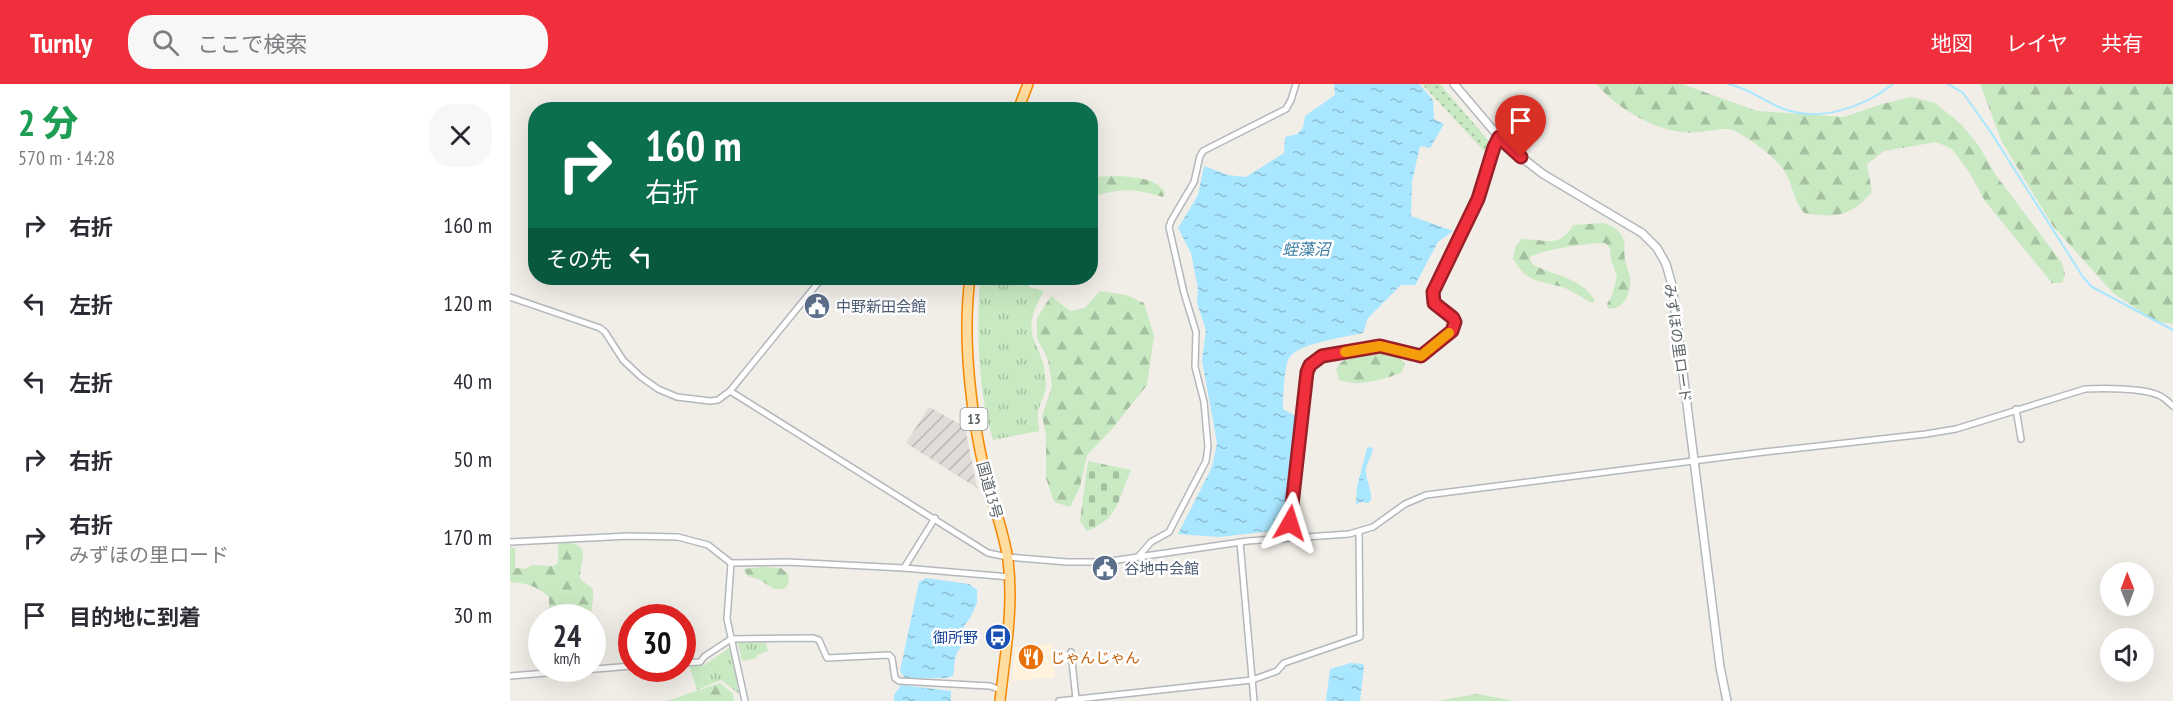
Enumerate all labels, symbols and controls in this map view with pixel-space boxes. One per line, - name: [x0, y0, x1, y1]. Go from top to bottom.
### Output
- search box: [128, 15, 548, 69]
- text: Turnly: [30, 24, 92, 61]
- icon: search: [149, 26, 182, 59]
- text: ここで検索: [197, 30, 307, 58]
- text: 地図: [1931, 30, 1973, 57]
- text: レイヤ: [2006, 30, 2068, 57]
- text: 共有: [2101, 30, 2143, 57]
- pin: [1495, 95, 1546, 157]
- text: 2 分: [18, 99, 79, 146]
- button: close: [429, 104, 492, 167]
- icon: arrive: [1504, 104, 1537, 137]
- text: 160 m: [645, 118, 742, 173]
- icon: right: [546, 126, 624, 204]
- text: 570 m · 14:28: [18, 145, 115, 171]
- text: 右折: [645, 175, 699, 209]
- icon: right: [18, 209, 51, 242]
- text: 160 m: [443, 211, 492, 239]
- text: 右折: [69, 213, 113, 241]
- water label: 蛭藻沼: [1282, 239, 1332, 259]
- icon: left: [624, 240, 657, 273]
- text: その先: [546, 245, 612, 273]
- street label: みずほの里ロード: [1660, 282, 1696, 404]
- icon: left: [18, 287, 51, 320]
- text: 120 m: [443, 289, 492, 317]
- text: 左折: [69, 291, 113, 319]
- public building icon: 中野新田会館: [802, 291, 832, 321]
- place label: 中野新田会館: [836, 297, 926, 316]
- icon: left: [18, 365, 51, 398]
- text: 40 m: [453, 367, 492, 395]
- text: 左折: [69, 369, 113, 397]
- road number: 13: [960, 408, 988, 430]
- icon: right: [18, 443, 51, 476]
- text: 50 m: [453, 445, 492, 473]
- text: 右折: [69, 447, 113, 475]
- street label: 国道13号: [973, 459, 1007, 521]
- position arrow: [1258, 491, 1322, 555]
- text: 右折: [69, 511, 113, 539]
- icon: right: [18, 521, 51, 554]
- text: 170 m: [443, 523, 492, 551]
- text: みずほの里ロード: [69, 542, 229, 568]
- public building icon: 谷地中会館: [1090, 553, 1120, 583]
- place label: 谷地中会館: [1124, 559, 1199, 578]
- north arrow: [2100, 562, 2154, 616]
- map controls: [2100, 562, 2154, 682]
- icon: arrive: [18, 599, 51, 632]
- text: 30 m: [453, 601, 492, 629]
- text: 目的地に到着: [69, 603, 201, 631]
- speed limit sign: 30: [618, 604, 696, 682]
- text: 24: [553, 616, 581, 655]
- bus stop icon: 御所野: [983, 622, 1013, 652]
- place label: 御所野: [933, 628, 978, 647]
- button: sound: [2100, 628, 2154, 682]
- restaurant icon: じゃんじゃん: [1016, 642, 1046, 672]
- place label: じゃんじゃん: [1050, 648, 1140, 667]
- text: km/h: [554, 649, 580, 668]

